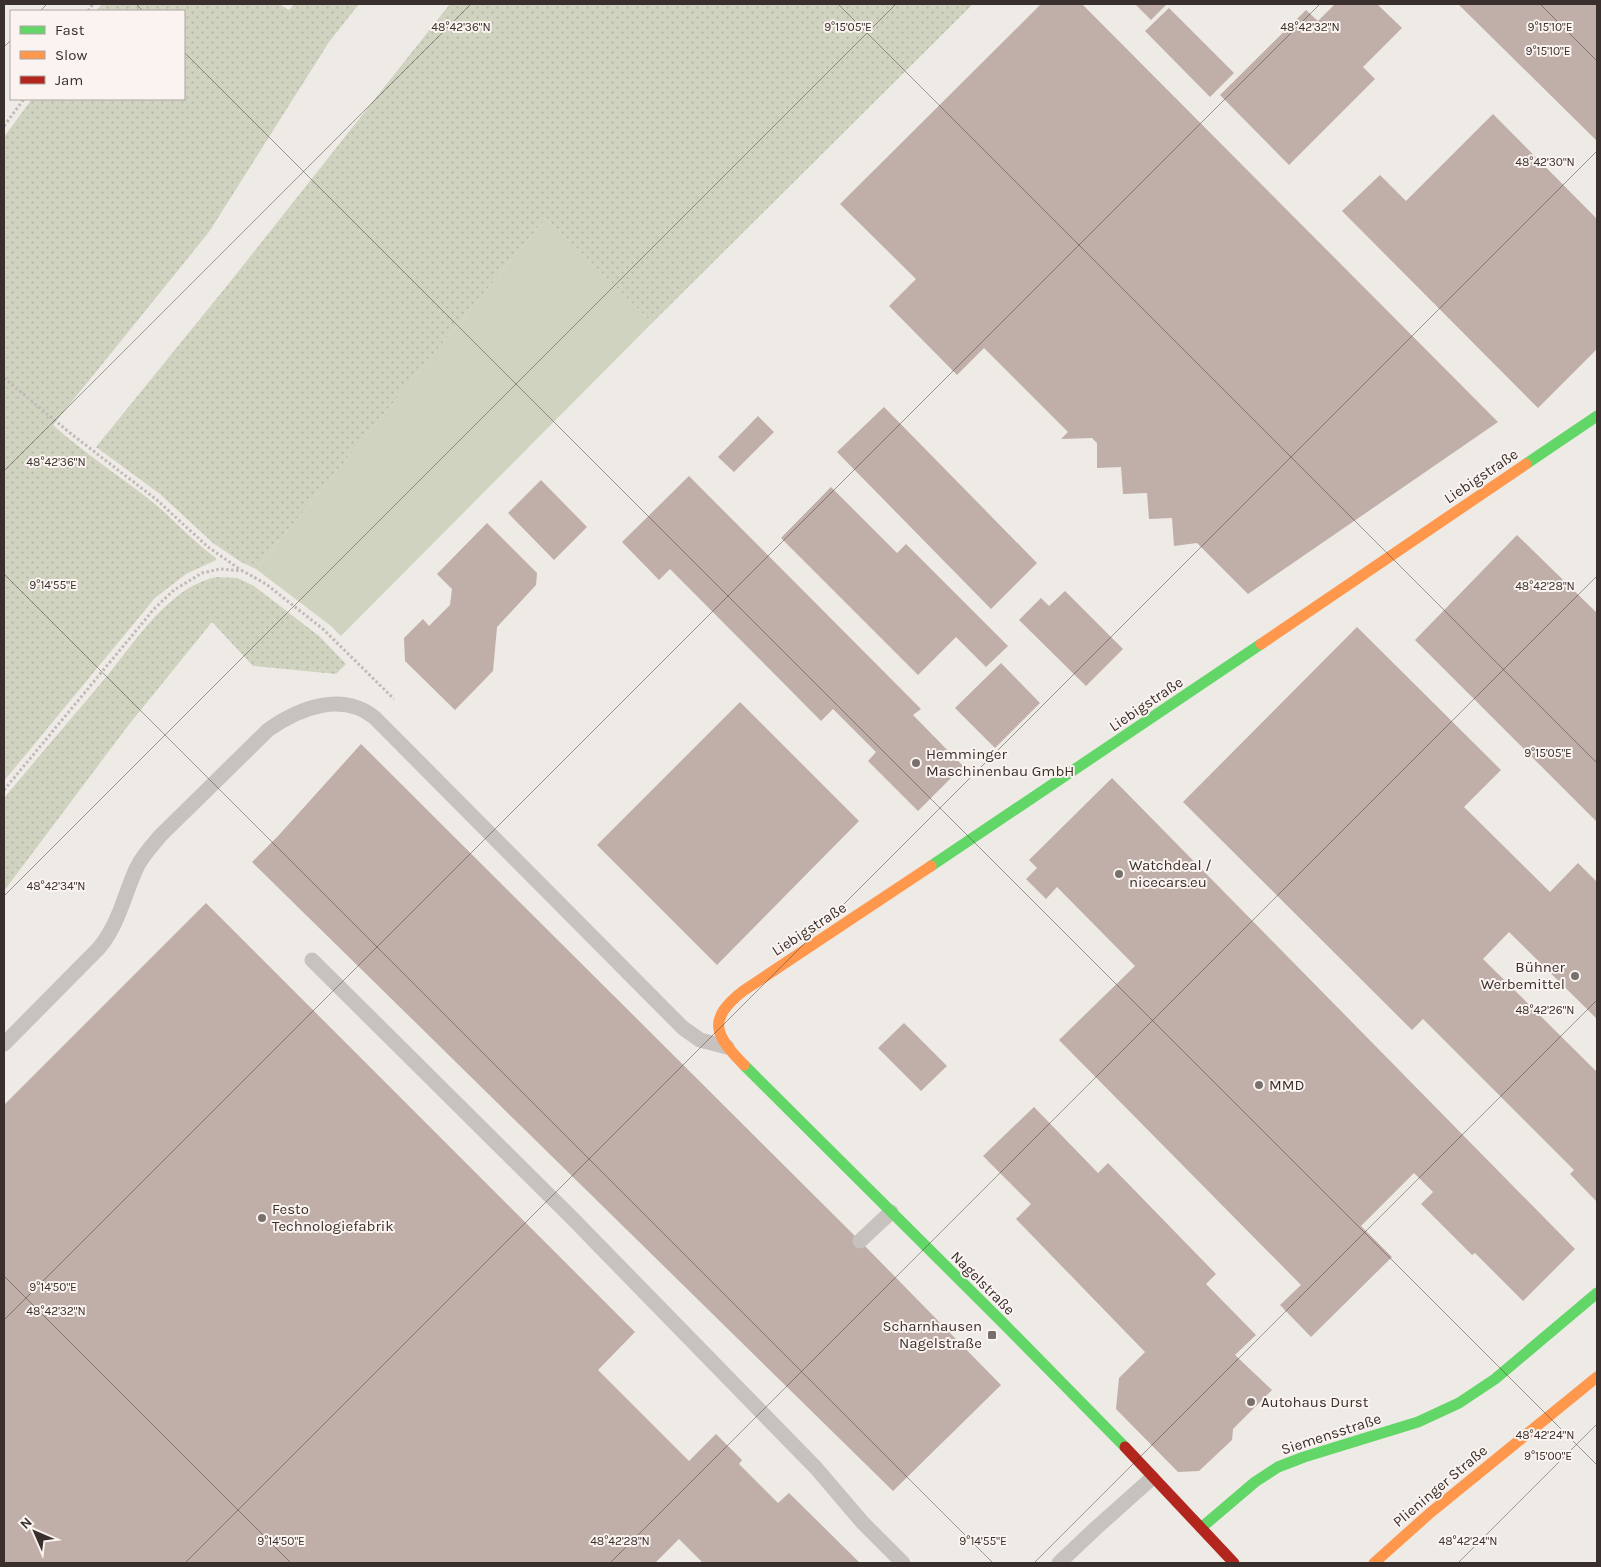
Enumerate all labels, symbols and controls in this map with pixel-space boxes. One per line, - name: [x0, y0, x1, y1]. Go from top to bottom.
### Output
- legend: [10, 10, 185, 100]
- text: 48°42'36"N: [431, 20, 491, 34]
- text: 9°15'05"E: [824, 20, 872, 34]
- text: 48°42'32"N: [1280, 20, 1340, 34]
- text: 9°15'10"E: [1528, 20, 1572, 34]
- text: Fast: [55, 21, 85, 39]
- text: 9°15'10"E: [1526, 44, 1570, 58]
- text: Slow: [55, 46, 87, 64]
- text: Jam: [55, 71, 83, 89]
- text: 48°42'30"N: [1515, 155, 1575, 169]
- street label: Liebigstraße: [1441, 445, 1521, 507]
- text: 48°42'36"N: [26, 455, 86, 469]
- text: 9°14'55"E: [29, 578, 77, 592]
- text: 48°42'28"N: [1515, 579, 1575, 593]
- street label: Liebigstraße: [1106, 673, 1186, 735]
- place label: Hemminger Maschinenbau GmbH: [926, 745, 1074, 780]
- text: 9°15'05"E: [1524, 746, 1572, 760]
- marker: Hemminger Maschinenbau GmbH: [910, 757, 922, 769]
- place label: Watchdeal / nicecars.eu: [1129, 856, 1212, 891]
- marker: Watchdeal / nicecars.eu: [1113, 868, 1125, 880]
- text: 48°42'34"N: [26, 879, 86, 893]
- street label: Liebigstraße: [768, 898, 850, 960]
- place label: Bühner Werbemittel: [1481, 958, 1566, 993]
- marker: Bühner Werbemittel: [1569, 970, 1581, 982]
- text: 48°42'26"N: [1515, 1003, 1575, 1017]
- place label: MMD: [1269, 1076, 1304, 1094]
- marker: MMD: [1253, 1079, 1265, 1091]
- place label: Festo Technologiefabrik: [272, 1200, 394, 1235]
- marker: Festo Technologiefabrik: [256, 1212, 268, 1224]
- street label: Nagelstraße: [947, 1247, 1019, 1319]
- text: 9°14'50"E: [29, 1280, 77, 1294]
- text: 48°42'32"N: [26, 1304, 86, 1318]
- place label: Scharnhausen Nagelstraße: [882, 1317, 982, 1352]
- marker: Scharnhausen Nagelstraße: [986, 1329, 998, 1341]
- place label: Autohaus Durst: [1261, 1393, 1369, 1411]
- marker: Autohaus Durst: [1245, 1396, 1257, 1408]
- street label: Siemensstraße: [1279, 1409, 1383, 1459]
- text: 48°42'24"N: [1516, 1428, 1574, 1442]
- street label: Plieninger Straße: [1389, 1441, 1491, 1531]
- text: 9°15'00"E: [1524, 1449, 1572, 1463]
- north arrow: [10, 1507, 60, 1557]
- text: N: [17, 1514, 36, 1533]
- text: 9°14'50"E: [257, 1534, 305, 1548]
- text: 48°42'28"N: [590, 1534, 650, 1548]
- text: 9°14'55"E: [959, 1534, 1007, 1548]
- text: 48°42'24"N: [1439, 1534, 1497, 1548]

